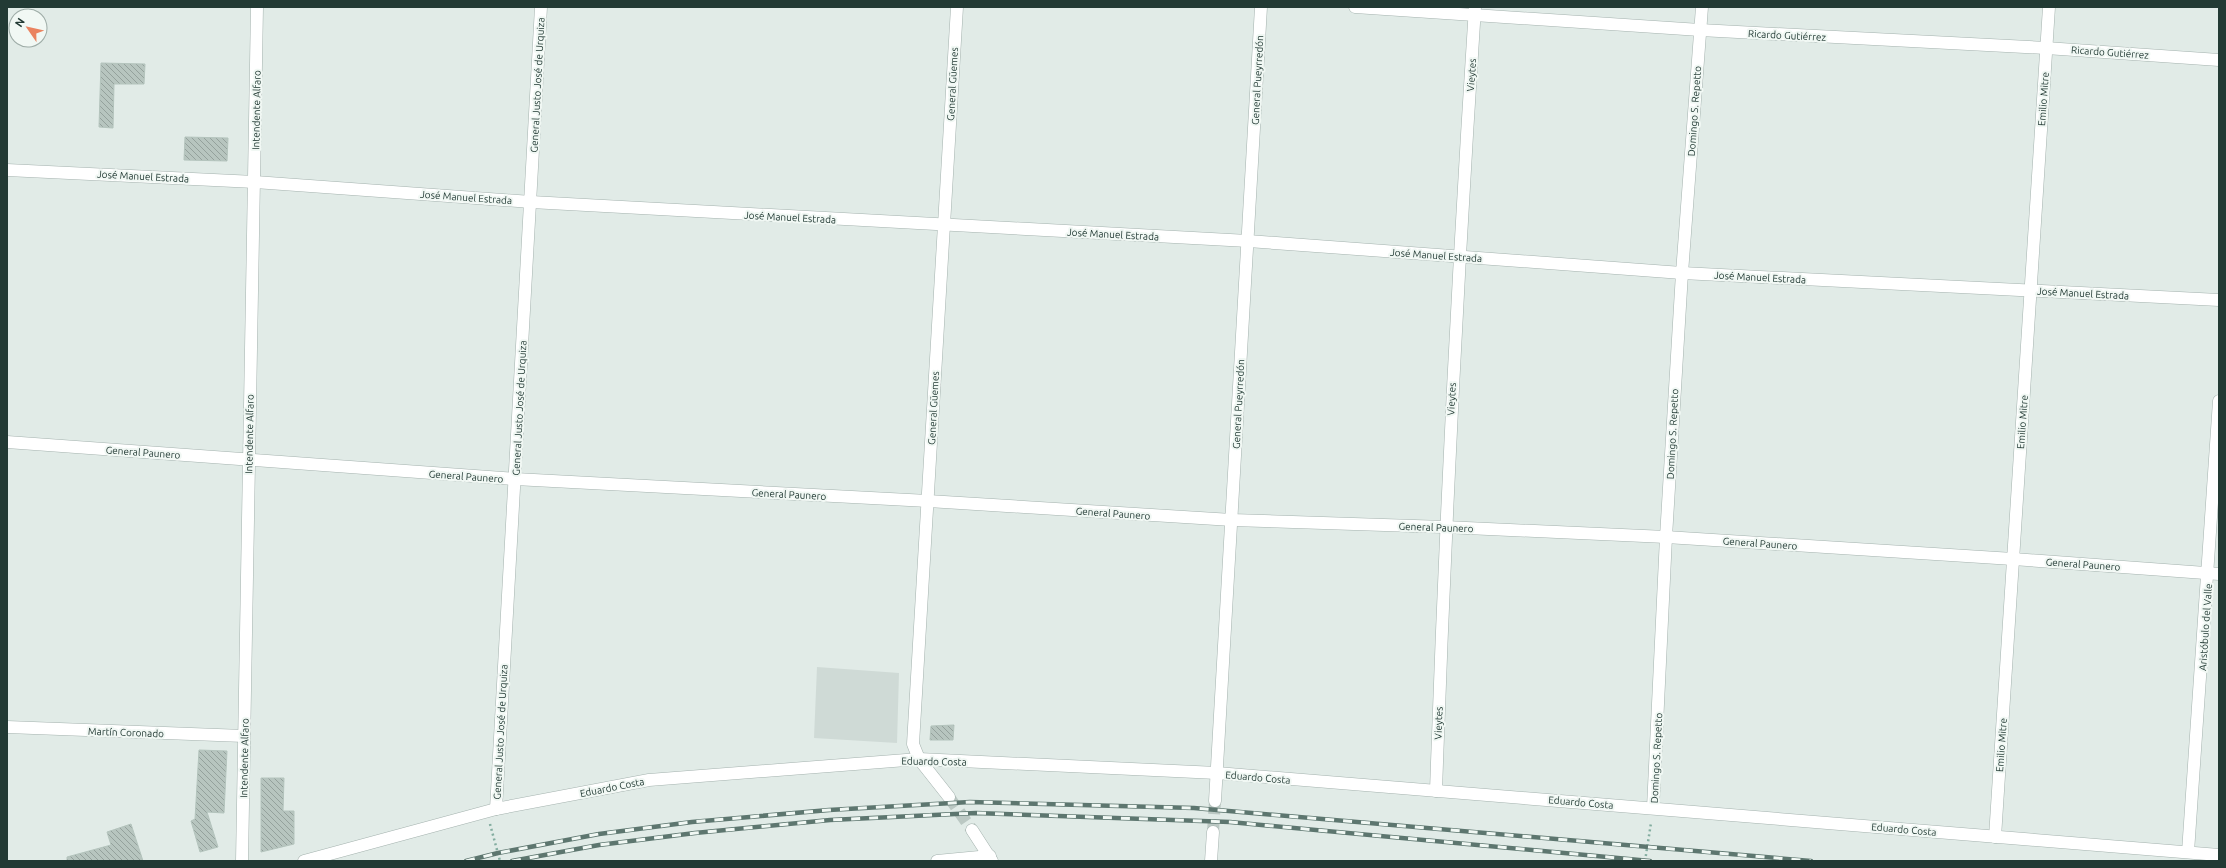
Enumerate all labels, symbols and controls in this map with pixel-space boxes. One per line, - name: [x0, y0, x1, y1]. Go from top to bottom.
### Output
- north arrow: [8, 8, 48, 48]
- text: N: [12, 16, 27, 29]
- street label: General Justo José de Urquiza: [528, 17, 547, 153]
- street label: Ricardo Gutiérrez: [1748, 28, 1827, 43]
- street label: General Pueyrredón: [1250, 35, 1265, 125]
- street label: Ricardo Gutiérrez: [2071, 44, 2150, 61]
- street label: General Güemes: [945, 47, 960, 121]
- street label: Vieytes: [1465, 58, 1478, 92]
- street label: Domingo S. Repetto: [1686, 65, 1703, 157]
- street label: Intendente Alfaro: [250, 70, 263, 150]
- street label: Emilio Mitre: [2036, 72, 2051, 126]
- street label: José Manuel Estrada: [97, 169, 189, 184]
- street label: José Manuel Estrada: [419, 189, 512, 206]
- street label: José Manuel Estrada: [744, 210, 836, 225]
- street label: José Manuel Estrada: [1067, 227, 1159, 242]
- street label: José Manuel Estrada: [1389, 247, 1482, 264]
- street label: José Manuel Estrada: [1714, 270, 1806, 285]
- street label: José Manuel Estrada: [2037, 286, 2129, 301]
- street label: General Justo José de Urquiza: [510, 340, 529, 476]
- street label: General Pueyrredón: [1231, 359, 1246, 449]
- street label: General Güemes: [926, 371, 941, 445]
- street label: Vieytes: [1445, 382, 1458, 416]
- street label: Domingo S. Repetto: [1665, 388, 1680, 480]
- street label: Intendente Alfaro: [243, 394, 256, 474]
- street label: Emilio Mitre: [2015, 395, 2030, 449]
- street label: General Paunero: [105, 444, 181, 461]
- street label: General Paunero: [428, 468, 504, 485]
- street label: General Paunero: [751, 487, 827, 502]
- street label: General Paunero: [1075, 505, 1151, 522]
- street label: General Paunero: [1398, 521, 1474, 534]
- street label: General Paunero: [1722, 535, 1798, 552]
- street label: General Paunero: [2045, 556, 2121, 573]
- street label: Aristóbulo del Valle: [2197, 583, 2214, 671]
- street label: General Justo José de Urquiza: [491, 664, 510, 800]
- street label: Vieytes: [1432, 706, 1445, 740]
- street label: Domingo S. Repetto: [1649, 712, 1664, 804]
- street label: Intendente Alfaro: [238, 718, 251, 798]
- street label: Emilio Mitre: [1994, 718, 2009, 772]
- street label: Martín Coronado: [88, 726, 164, 739]
- street label: Eduardo Costa: [901, 755, 967, 768]
- street label: Eduardo Costa: [1225, 769, 1291, 786]
- street label: Eduardo Costa: [579, 776, 645, 799]
- street label: Eduardo Costa: [1548, 794, 1614, 811]
- street label: Eduardo Costa: [1871, 821, 1937, 838]

